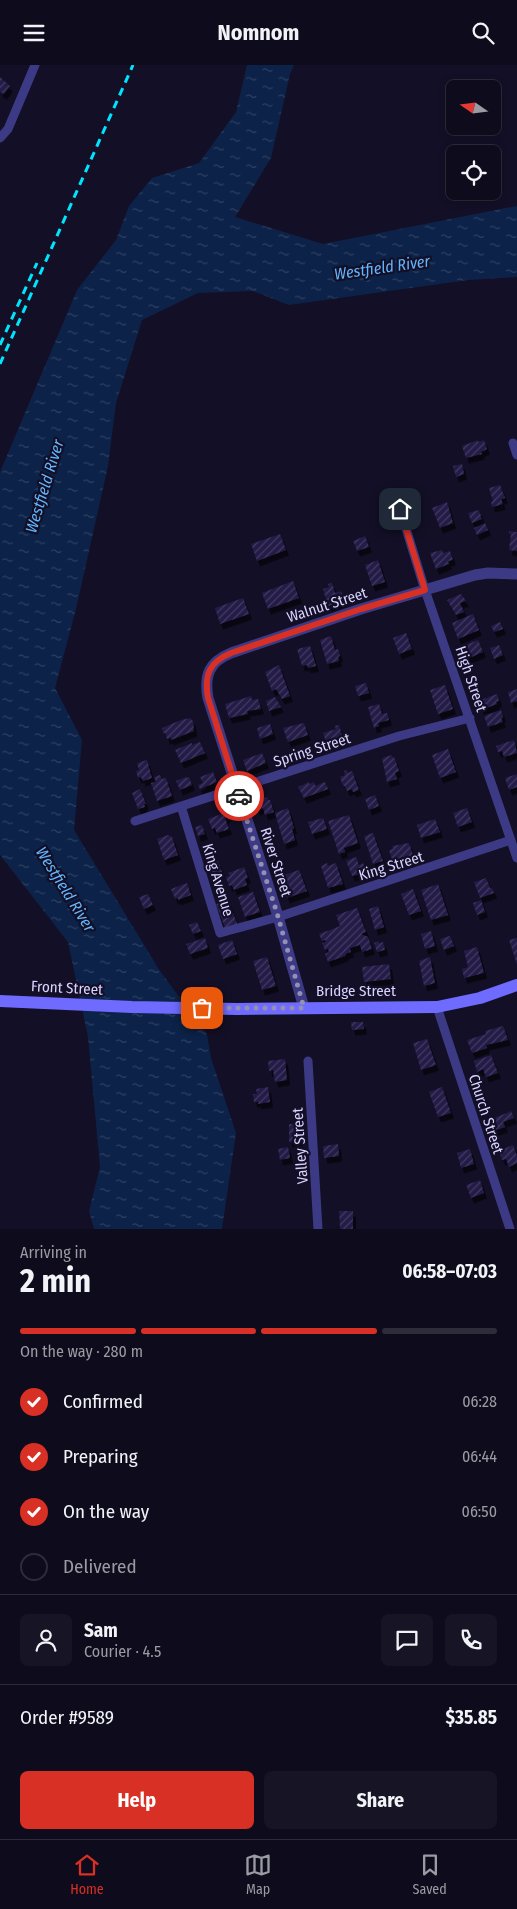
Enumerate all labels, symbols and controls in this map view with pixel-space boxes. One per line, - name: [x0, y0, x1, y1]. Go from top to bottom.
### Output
- icon: menu: [20, 19, 48, 47]
- text: Nomnom: [218, 19, 299, 46]
- icon: search: [469, 19, 497, 47]
- north arrow: [446, 80, 501, 135]
- map controls: [446, 80, 501, 200]
- button: locate: [446, 145, 501, 200]
- water label: Westfield River: [333, 251, 432, 284]
- water label: Westfield River: [21, 437, 68, 535]
- pin: [379, 488, 421, 530]
- icon: home: [386, 495, 414, 523]
- street label: Walnut Street: [285, 584, 369, 626]
- street label: High Street: [451, 644, 491, 714]
- street label: Spring Street: [271, 729, 353, 771]
- courier: [214, 771, 264, 821]
- icon: car: [225, 782, 253, 810]
- street label: River Street: [256, 825, 296, 899]
- street label: King Avenue: [198, 841, 238, 919]
- water label: Westfield River: [32, 843, 99, 936]
- street label: King Street: [356, 848, 426, 884]
- street label: Front Street: [31, 977, 103, 999]
- street label: Bridge Street: [316, 982, 396, 1000]
- pin: [181, 987, 223, 1029]
- icon: bag: [188, 994, 216, 1022]
- street label: Church Street: [465, 1072, 507, 1156]
- street label: Valley Street: [288, 1107, 312, 1185]
- text: Arriving in: [20, 1243, 87, 1262]
- text: 06:58–07:03: [402, 1260, 497, 1283]
- text: 2 min: [20, 1262, 91, 1300]
- text: On the way · 280 m: [20, 1342, 143, 1361]
- icon: check: [20, 1388, 48, 1416]
- text: Confirmed: [63, 1390, 143, 1413]
- text: 06:28: [462, 1392, 497, 1411]
- icon: check: [20, 1443, 48, 1471]
- text: Preparing: [63, 1445, 138, 1468]
- text: 06:44: [462, 1447, 497, 1466]
- icon: check: [20, 1498, 48, 1526]
- text: On the way: [63, 1500, 149, 1523]
- text: 06:50: [462, 1502, 497, 1521]
- text: Delivered: [63, 1555, 137, 1578]
- button: person: [20, 1614, 72, 1666]
- button: chat: [381, 1614, 433, 1666]
- button: phone: [445, 1614, 497, 1666]
- text: Sam: [84, 1619, 118, 1642]
- text: Courier · 4.5: [84, 1642, 161, 1661]
- text: Order #9589: [20, 1706, 114, 1729]
- text: $35.85: [446, 1706, 497, 1729]
- button: Help: [20, 1771, 254, 1829]
- button: Share: [264, 1771, 497, 1829]
- tab: Home: [70, 1851, 104, 1898]
- tab: Map: [244, 1851, 272, 1898]
- tab: Saved: [413, 1851, 447, 1898]

